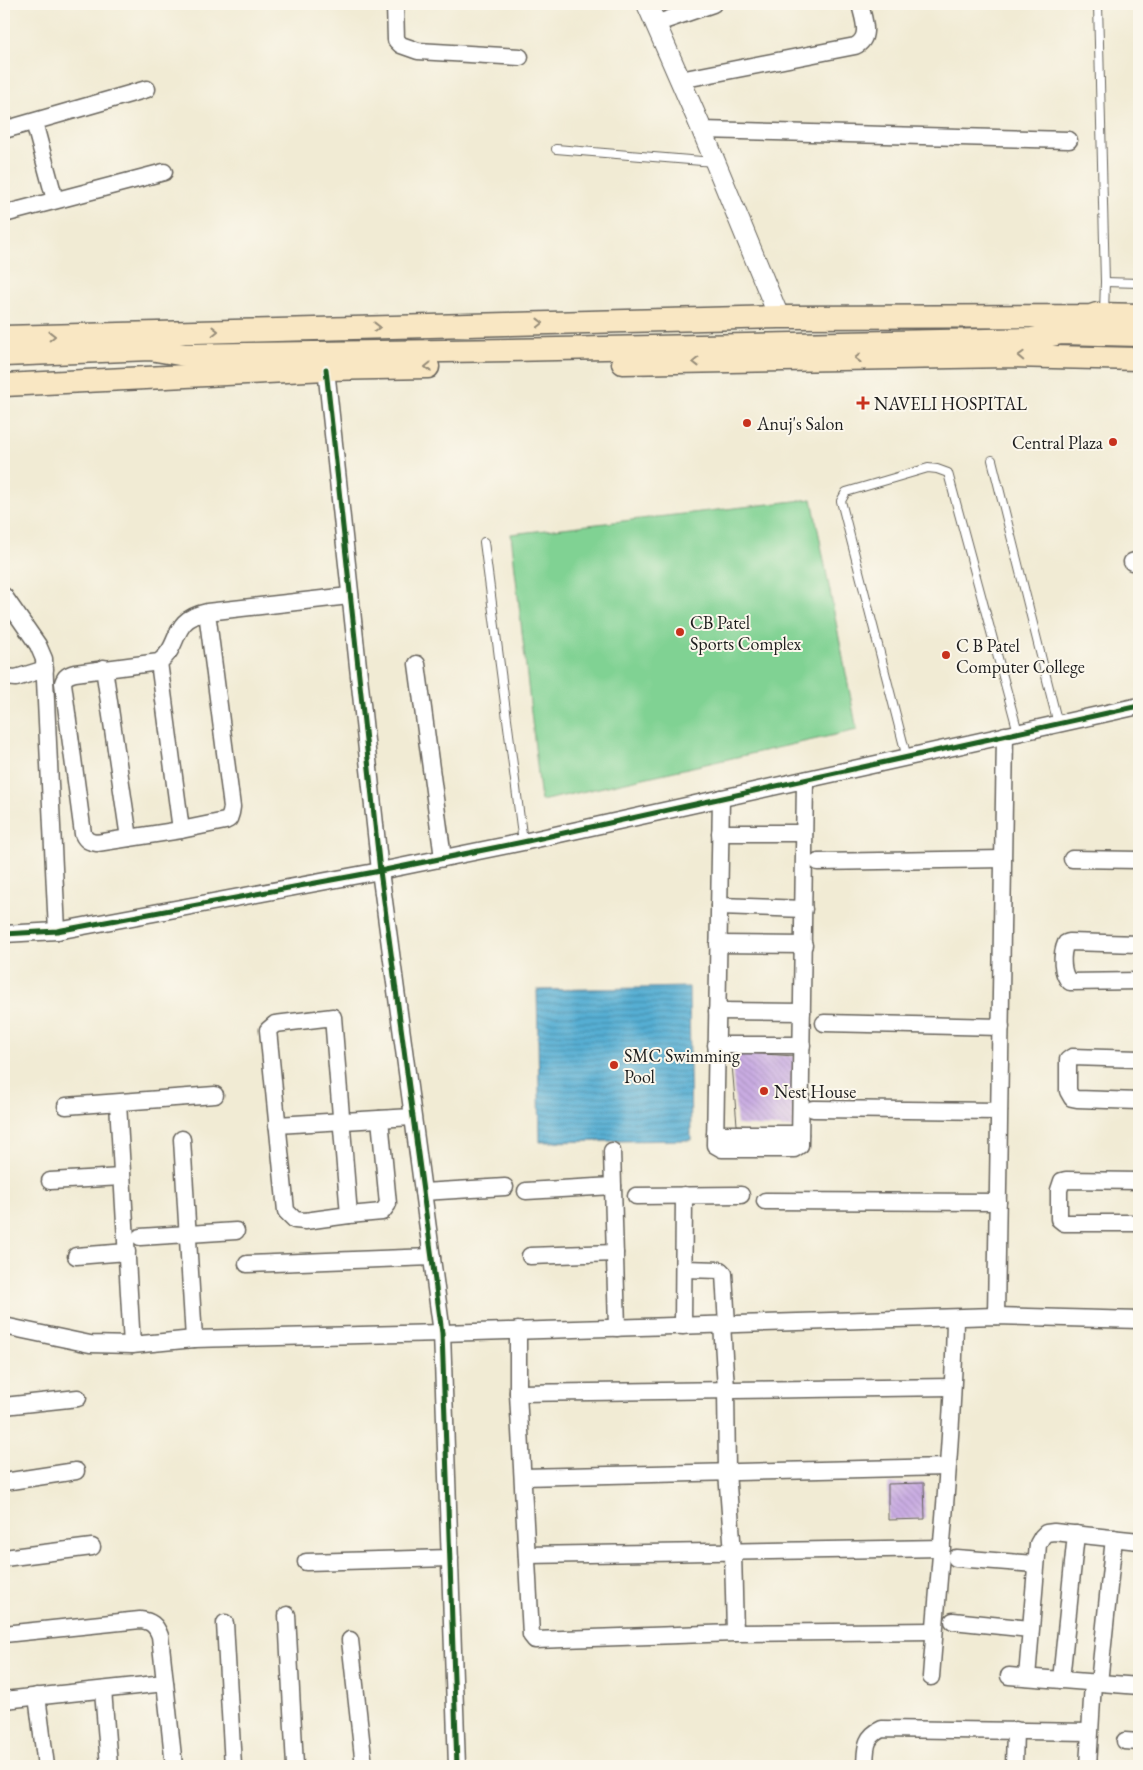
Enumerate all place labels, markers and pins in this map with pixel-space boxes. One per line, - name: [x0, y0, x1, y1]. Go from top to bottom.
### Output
- place label: NAVELI HOSPITAL: [874, 392, 1027, 415]
- marker: NAVELI HOSPITAL: [856, 396, 870, 410]
- place label: Anuj's Salon: [756, 412, 844, 435]
- marker: Anuj's Salon: [741, 417, 753, 429]
- place label: Central Plaza: [1012, 431, 1104, 454]
- marker: Central Plaza: [1107, 436, 1119, 448]
- place label: CB Patel Sports Complex: [690, 611, 802, 655]
- marker: CB Patel Sports Complex: [674, 626, 686, 638]
- place label: C B Patel Computer College: [956, 634, 1085, 678]
- marker: C B Patel Computer College: [940, 649, 952, 661]
- place label: SMC Swimming Pool: [624, 1044, 740, 1088]
- marker: SMC Swimming Pool: [608, 1059, 620, 1071]
- place label: Nest House: [774, 1080, 856, 1103]
- marker: Nest House: [758, 1085, 770, 1097]

